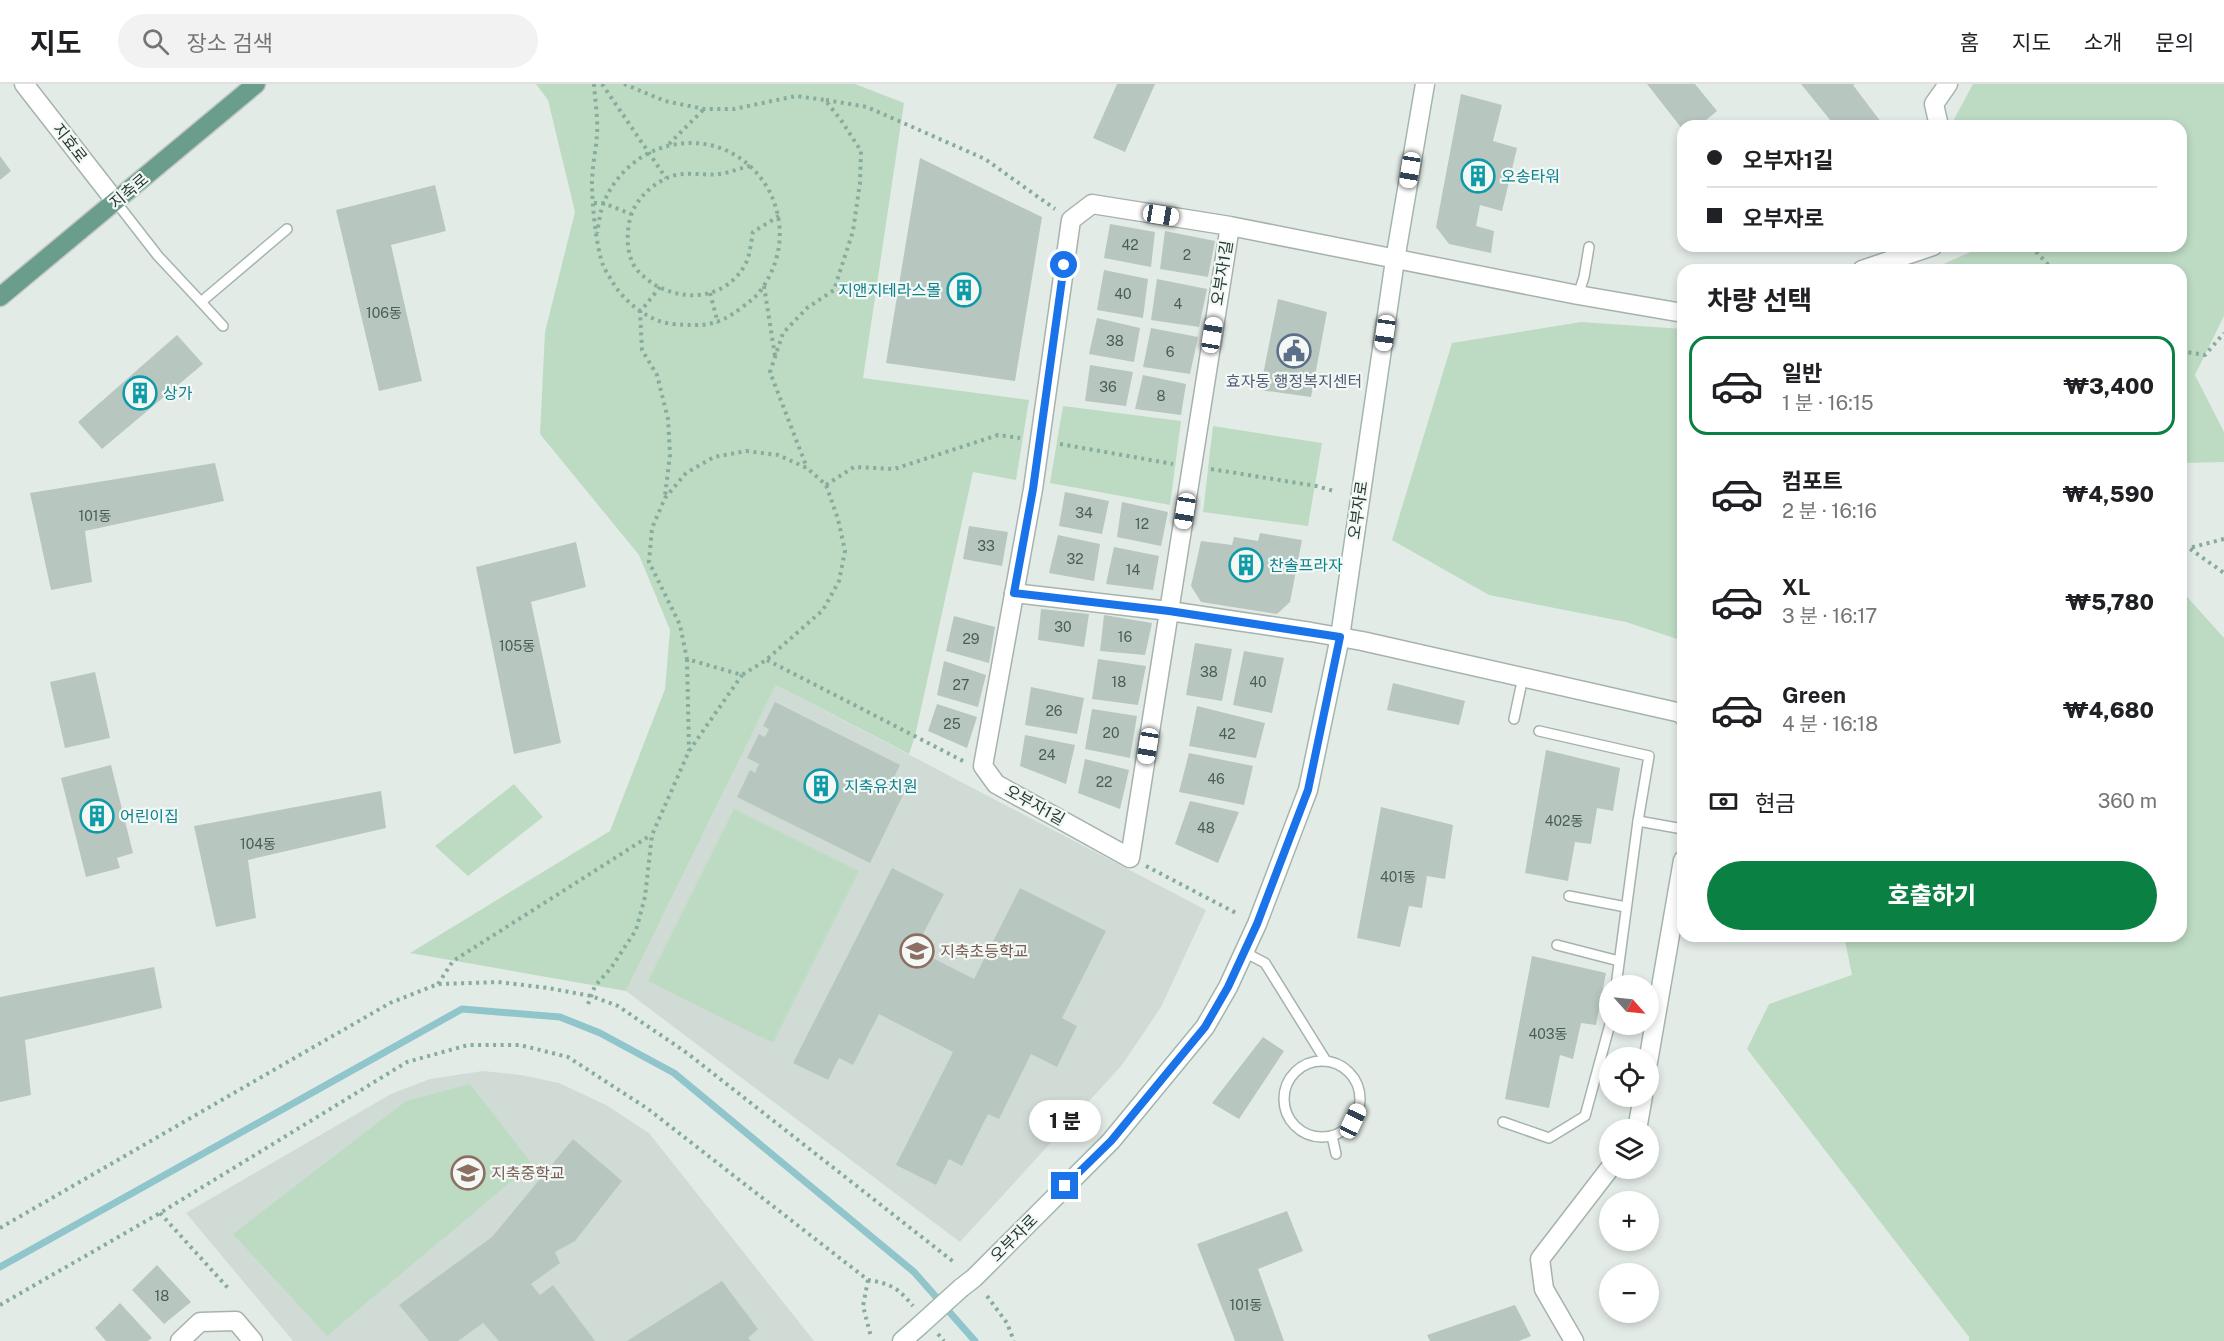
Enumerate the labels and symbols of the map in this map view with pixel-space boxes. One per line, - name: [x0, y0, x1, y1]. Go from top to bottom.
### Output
- street label: 지효로: [49, 120, 91, 166]
- car: [1398, 151, 1422, 189]
- building icon: 오송타워: [1460, 158, 1496, 194]
- place label: 오송타워: [1501, 167, 1560, 186]
- street label: 지축로: [106, 169, 152, 212]
- car: [1142, 203, 1180, 227]
- house number: 42: [1121, 237, 1139, 253]
- street label: 오부자1길: [1208, 239, 1236, 307]
- house number: 2: [1183, 247, 1191, 263]
- route start: [1050, 251, 1077, 278]
- building icon: 지앤지테라스몰: [946, 272, 982, 308]
- place label: 지앤지테라스몰: [838, 281, 941, 300]
- house number: 40: [1114, 286, 1132, 302]
- house number: 4: [1174, 296, 1183, 312]
- house number: 106동: [366, 305, 402, 321]
- car: [1374, 314, 1396, 352]
- car: [1200, 316, 1224, 354]
- house number: 38: [1106, 333, 1124, 349]
- public building icon: 효자동 행정복지센터: [1276, 333, 1312, 369]
- house number: 6: [1166, 344, 1175, 360]
- place label: 효자동 행정복지센터: [1226, 372, 1362, 391]
- building icon: 상가: [122, 375, 158, 411]
- house number: 36: [1099, 379, 1117, 395]
- place label: 상가: [163, 384, 193, 403]
- house number: 8: [1156, 388, 1166, 404]
- street label: 오부자로: [1344, 479, 1372, 540]
- car: [1173, 492, 1197, 530]
- house number: 34: [1075, 505, 1093, 521]
- house number: 101동: [79, 508, 112, 524]
- house number: 12: [1135, 516, 1149, 532]
- house number: 33: [977, 538, 995, 554]
- building icon: 찬솔프라자: [1228, 547, 1264, 583]
- house number: 32: [1066, 551, 1084, 567]
- place label: 찬솔프라자: [1269, 556, 1343, 575]
- house number: 14: [1126, 562, 1140, 578]
- house number: 30: [1054, 619, 1072, 635]
- house number: 16: [1118, 629, 1132, 645]
- house number: 29: [962, 631, 980, 647]
- house number: 105동: [499, 638, 535, 654]
- house number: 38: [1200, 664, 1218, 680]
- house number: 18: [1112, 674, 1126, 690]
- house number: 40: [1249, 674, 1267, 690]
- house number: 27: [953, 677, 969, 693]
- house number: 26: [1045, 703, 1063, 719]
- house number: 25: [943, 716, 961, 732]
- house number: 20: [1103, 725, 1119, 741]
- house number: 42: [1218, 726, 1236, 742]
- car: [1136, 727, 1160, 765]
- house number: 24: [1038, 747, 1056, 763]
- building icon: 지축유치원: [803, 768, 839, 804]
- house number: 46: [1207, 771, 1225, 787]
- house number: 22: [1096, 774, 1112, 790]
- place label: 지축유치원: [844, 777, 918, 796]
- street label: 오부자1길: [1002, 781, 1068, 829]
- building icon: 어린이집: [79, 798, 115, 834]
- place label: 어린이집: [120, 807, 179, 826]
- house number: 402동: [1545, 813, 1583, 829]
- house number: 48: [1197, 820, 1215, 836]
- house number: 104동: [240, 836, 276, 852]
- house number: 401동: [1380, 869, 1416, 885]
- school or university icon: 지축초등학교: [899, 933, 935, 969]
- place label: 지축초등학교: [940, 942, 1028, 961]
- north arrow: [1599, 975, 1659, 1035]
- house number: 403동: [1529, 1026, 1568, 1042]
- callout: 1 분: [1029, 1099, 1101, 1141]
- car: [1337, 1101, 1369, 1141]
- school or university icon: 지축중학교: [450, 1155, 486, 1191]
- place label: 지축중학교: [491, 1164, 565, 1183]
- route end: [1051, 1172, 1078, 1199]
- street label: 오부자로: [986, 1210, 1042, 1266]
- house number: 18: [155, 1288, 169, 1304]
- house number: 101동: [1230, 1297, 1263, 1313]

